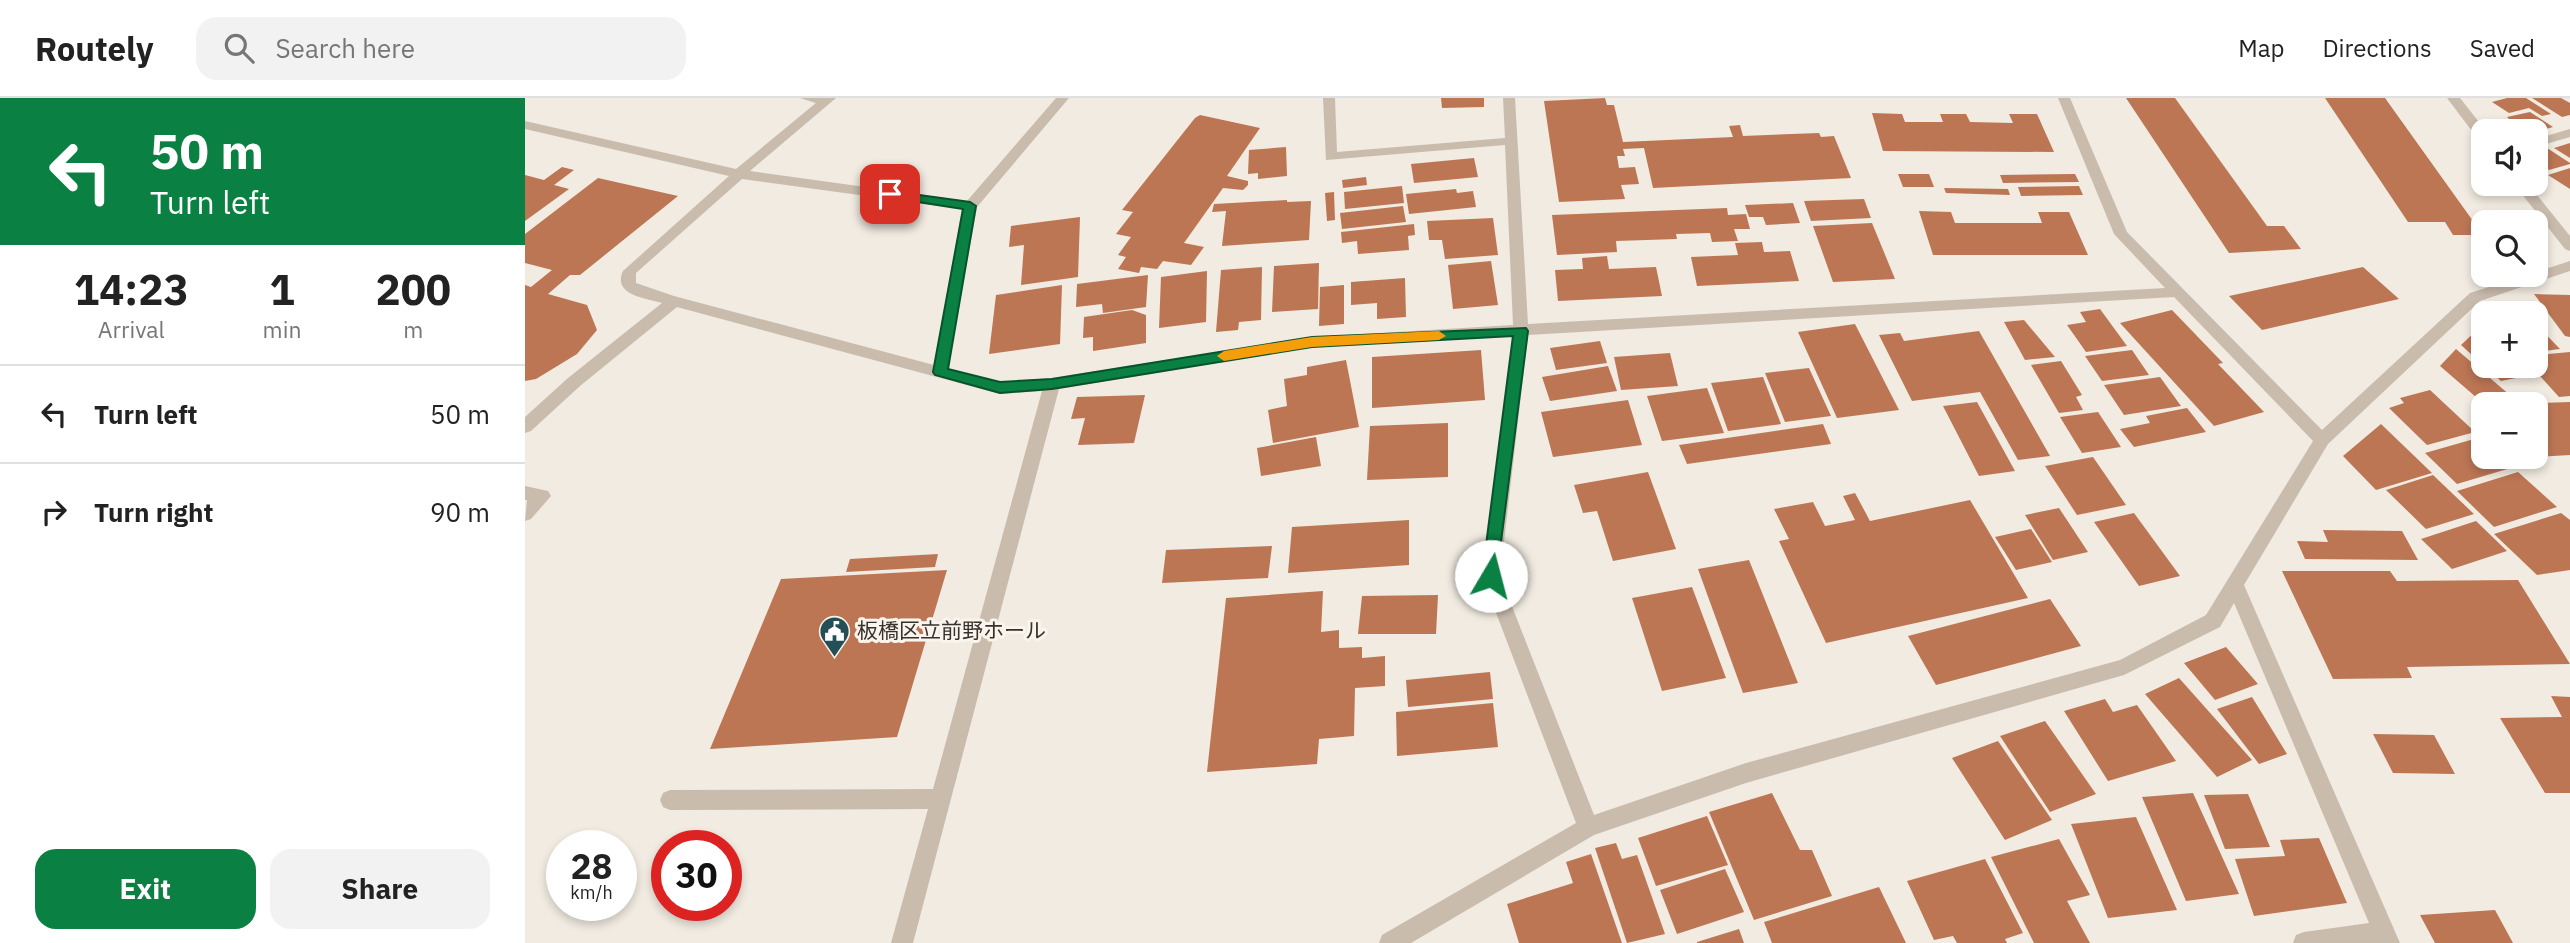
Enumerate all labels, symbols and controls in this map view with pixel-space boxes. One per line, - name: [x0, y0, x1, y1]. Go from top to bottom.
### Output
- search box: [196, 17, 686, 80]
- text: Routely: [35, 27, 154, 70]
- icon: search: [220, 29, 258, 67]
- text: Search here: [276, 31, 415, 65]
- text: Map: [2238, 32, 2284, 64]
- text: Directions: [2322, 32, 2432, 64]
- text: Saved: [2470, 32, 2535, 64]
- text: 50 m: [150, 119, 264, 182]
- map controls: [2471, 119, 2548, 469]
- button: sound: [2471, 119, 2548, 196]
- icon: left: [35, 126, 126, 217]
- pin: [860, 164, 920, 224]
- icon: arrive: [871, 175, 909, 213]
- text: Turn left: [150, 181, 270, 223]
- button: search: [2471, 210, 2548, 287]
- text: 14:23: [74, 262, 189, 317]
- text: 1: [269, 262, 295, 317]
- text: 200: [375, 262, 451, 317]
- button: +: [2471, 301, 2548, 378]
- text: Arrival: [98, 314, 165, 344]
- text: min: [263, 314, 301, 344]
- text: m: [403, 314, 423, 344]
- button: −: [2471, 392, 2548, 469]
- icon: left: [35, 395, 73, 433]
- text: Turn left: [94, 397, 197, 431]
- text: 50 m: [430, 397, 490, 431]
- icon: right: [35, 493, 73, 531]
- text: Turn right: [94, 495, 213, 529]
- text: 90 m: [430, 495, 490, 529]
- position arrow: [1454, 539, 1528, 613]
- public building icon: 板橋区立前野ホール: [817, 614, 851, 658]
- place label: 板橋区立前野ホール: [857, 616, 1046, 644]
- speed limit sign: 30: [651, 830, 742, 921]
- text: 28: [570, 843, 613, 889]
- button: Exit: [35, 849, 256, 929]
- button: Share: [270, 849, 490, 929]
- text: km/h: [570, 881, 613, 904]

